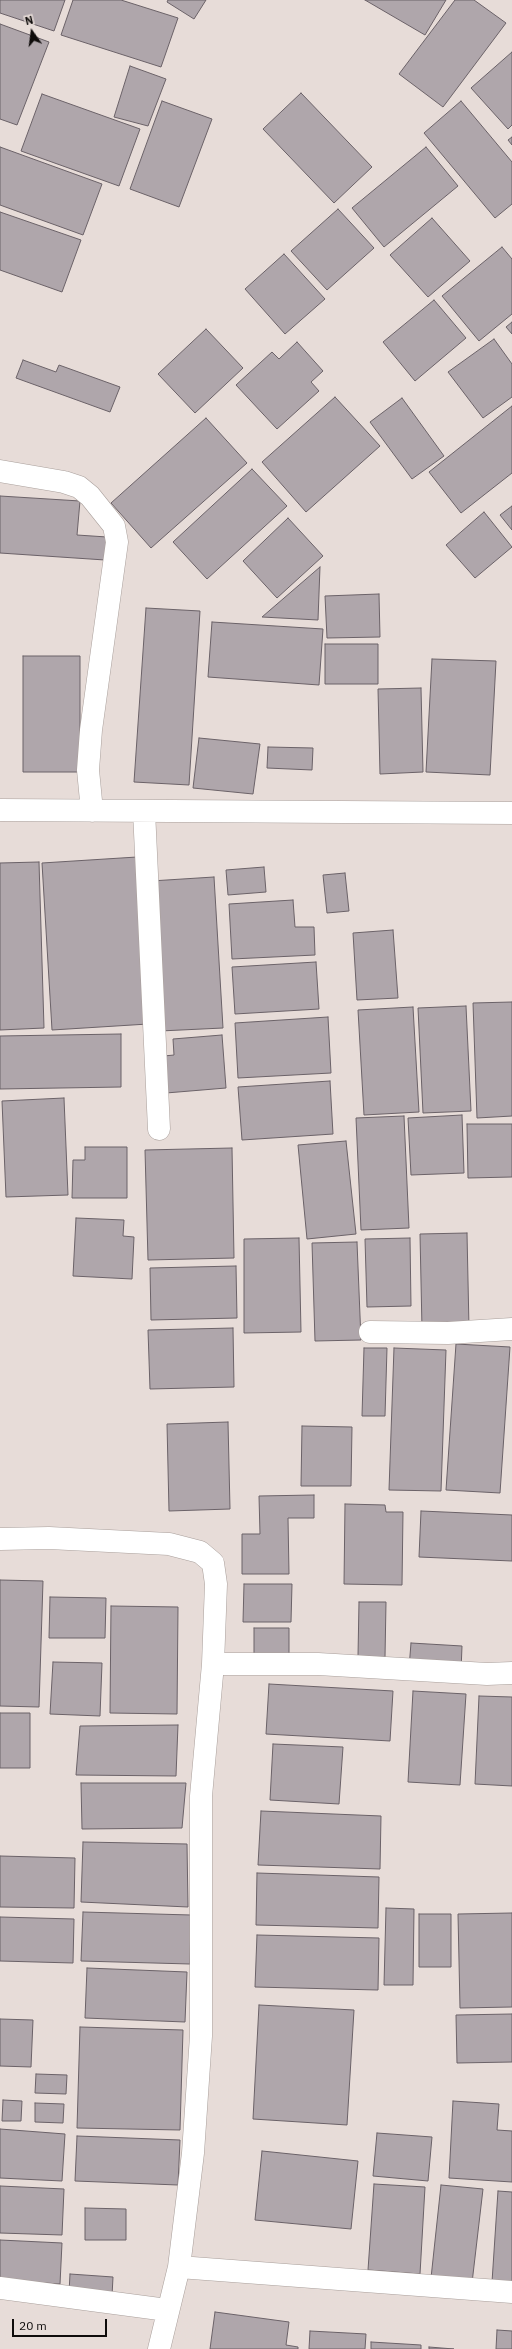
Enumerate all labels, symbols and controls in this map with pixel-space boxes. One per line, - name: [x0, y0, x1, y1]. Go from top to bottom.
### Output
- north arrow: [12, 12, 52, 52]
- text: N: [24, 13, 35, 28]
- scale bar: [14, 2311, 109, 2337]
- text: 20 m: [19, 2318, 47, 2333]

